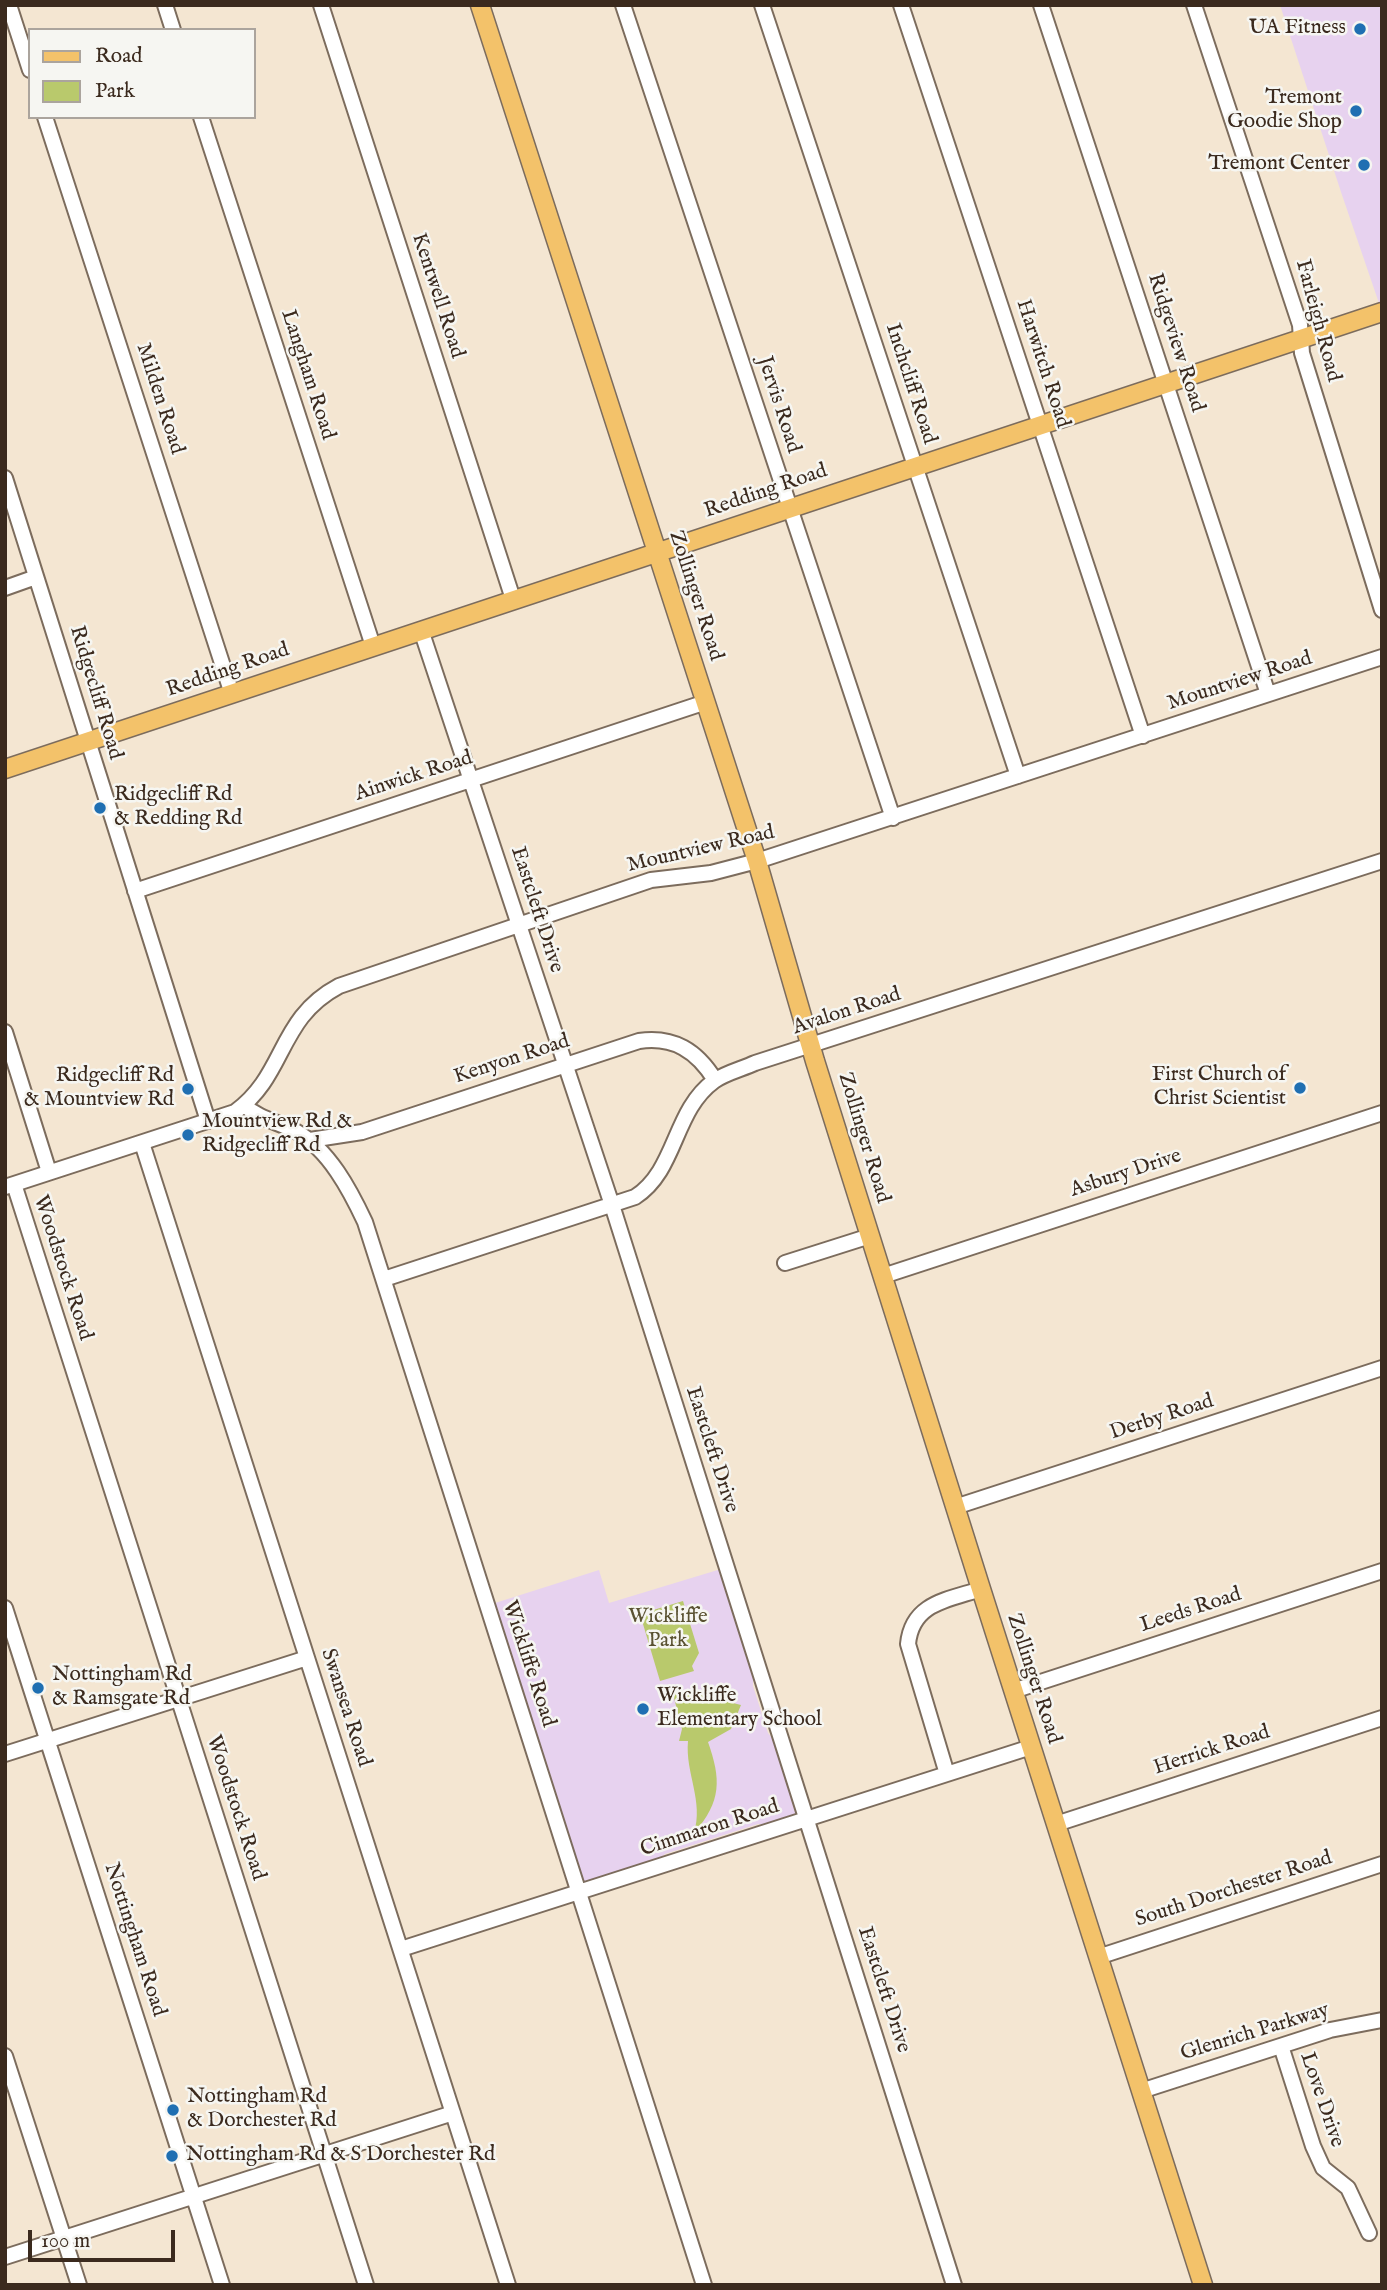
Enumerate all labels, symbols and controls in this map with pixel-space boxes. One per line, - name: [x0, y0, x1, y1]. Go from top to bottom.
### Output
- place label: UA Fitness: [1249, 16, 1346, 42]
- marker: UA Fitness: [1352, 21, 1368, 37]
- legend: [28, 28, 256, 119]
- text: Road: [95, 43, 142, 70]
- text: Park: [95, 78, 135, 105]
- place label: Tremont Goodie Shop: [1227, 86, 1342, 136]
- marker: Tremont Goodie Shop: [1348, 103, 1364, 119]
- place label: Tremont Center: [1208, 152, 1350, 178]
- marker: Tremont Center: [1356, 157, 1372, 173]
- street label: Kentwell Road: [405, 230, 469, 362]
- street label: Farleigh Road: [1289, 257, 1345, 385]
- street label: Ridgeview Road: [1141, 271, 1209, 415]
- street label: Harwitch Road: [1009, 297, 1075, 431]
- street label: Langham Road: [274, 307, 340, 443]
- street label: Inchcliff Road: [879, 321, 941, 447]
- street label: Milden Road: [129, 340, 189, 458]
- street label: Jervis Road: [751, 354, 805, 456]
- street label: Redding Road: [701, 459, 831, 525]
- street label: Zollinger Road: [662, 528, 728, 664]
- street label: Ridgecliff Road: [63, 623, 127, 763]
- street label: Redding Road: [163, 638, 293, 704]
- street label: Mountview Road: [1165, 647, 1315, 717]
- street label: Ainwick Road: [352, 746, 476, 808]
- place label: Ridgecliff Rd & Redding Rd: [114, 783, 242, 833]
- marker: Ridgecliff Rd & Redding Rd: [92, 800, 108, 816]
- street label: Mountview Road: [625, 821, 777, 879]
- street label: Eastcleft Drive: [504, 844, 568, 976]
- street label: Avalon Road: [790, 983, 904, 1041]
- street label: Kenyon Road: [451, 1029, 573, 1091]
- place label: First Church of Christ Scientist: [1152, 1063, 1286, 1113]
- place label: Ridgecliff Rd & Mountview Rd: [24, 1064, 174, 1114]
- street label: Zollinger Road: [831, 1070, 895, 1206]
- marker: First Church of Christ Scientist: [1292, 1080, 1308, 1096]
- marker: Ridgecliff Rd & Mountview Rd: [180, 1081, 196, 1097]
- place label: Mountview Rd & Ridgecliff Rd: [202, 1110, 352, 1160]
- marker: Mountview Rd & Ridgecliff Rd: [180, 1127, 196, 1143]
- street label: Asbury Drive: [1067, 1144, 1185, 1204]
- street label: Woodstock Road: [27, 1192, 97, 1344]
- street label: Eastcleft Drive: [679, 1384, 743, 1516]
- street label: Derby Road: [1107, 1389, 1217, 1447]
- street label: Leeds Road: [1137, 1583, 1245, 1639]
- street label: Wickliffe Road: [496, 1598, 560, 1730]
- park label: Wickliffe Park: [628, 1605, 708, 1655]
- street label: Zollinger Road: [1000, 1611, 1066, 1747]
- street label: Swansea Road: [314, 1646, 376, 1770]
- place label: Nottingham Rd & Ramsgate Rd: [52, 1663, 192, 1713]
- marker: Nottingham Rd & Ramsgate Rd: [30, 1680, 46, 1696]
- place label: Wickliffe Elementary School: [657, 1684, 822, 1734]
- marker: Wickliffe Elementary School: [635, 1701, 651, 1717]
- street label: Herrick Road: [1151, 1720, 1273, 1782]
- street label: Woodstock Road: [200, 1732, 270, 1884]
- street label: Cimmaron Road: [638, 1795, 782, 1863]
- street label: South Dorchester Road: [1132, 1846, 1336, 1934]
- street label: Nottingham Road: [97, 1860, 171, 2020]
- street label: Eastcleft Drive: [851, 1924, 915, 2056]
- street label: Glenrich Parkway: [1178, 1998, 1332, 2068]
- street label: Love Drive: [1293, 2049, 1349, 2151]
- place label: Nottingham Rd & Dorchester Rd: [187, 2085, 337, 2135]
- marker: Nottingham Rd & Dorchester Rd: [165, 2102, 181, 2118]
- place label: Nottingham Rd & S Dorchester Rd: [186, 2143, 495, 2169]
- marker: Nottingham Rd & S Dorchester Rd: [164, 2148, 180, 2164]
- scale bar: [32, 2216, 178, 2260]
- text: 100 m: [41, 2228, 90, 2255]

